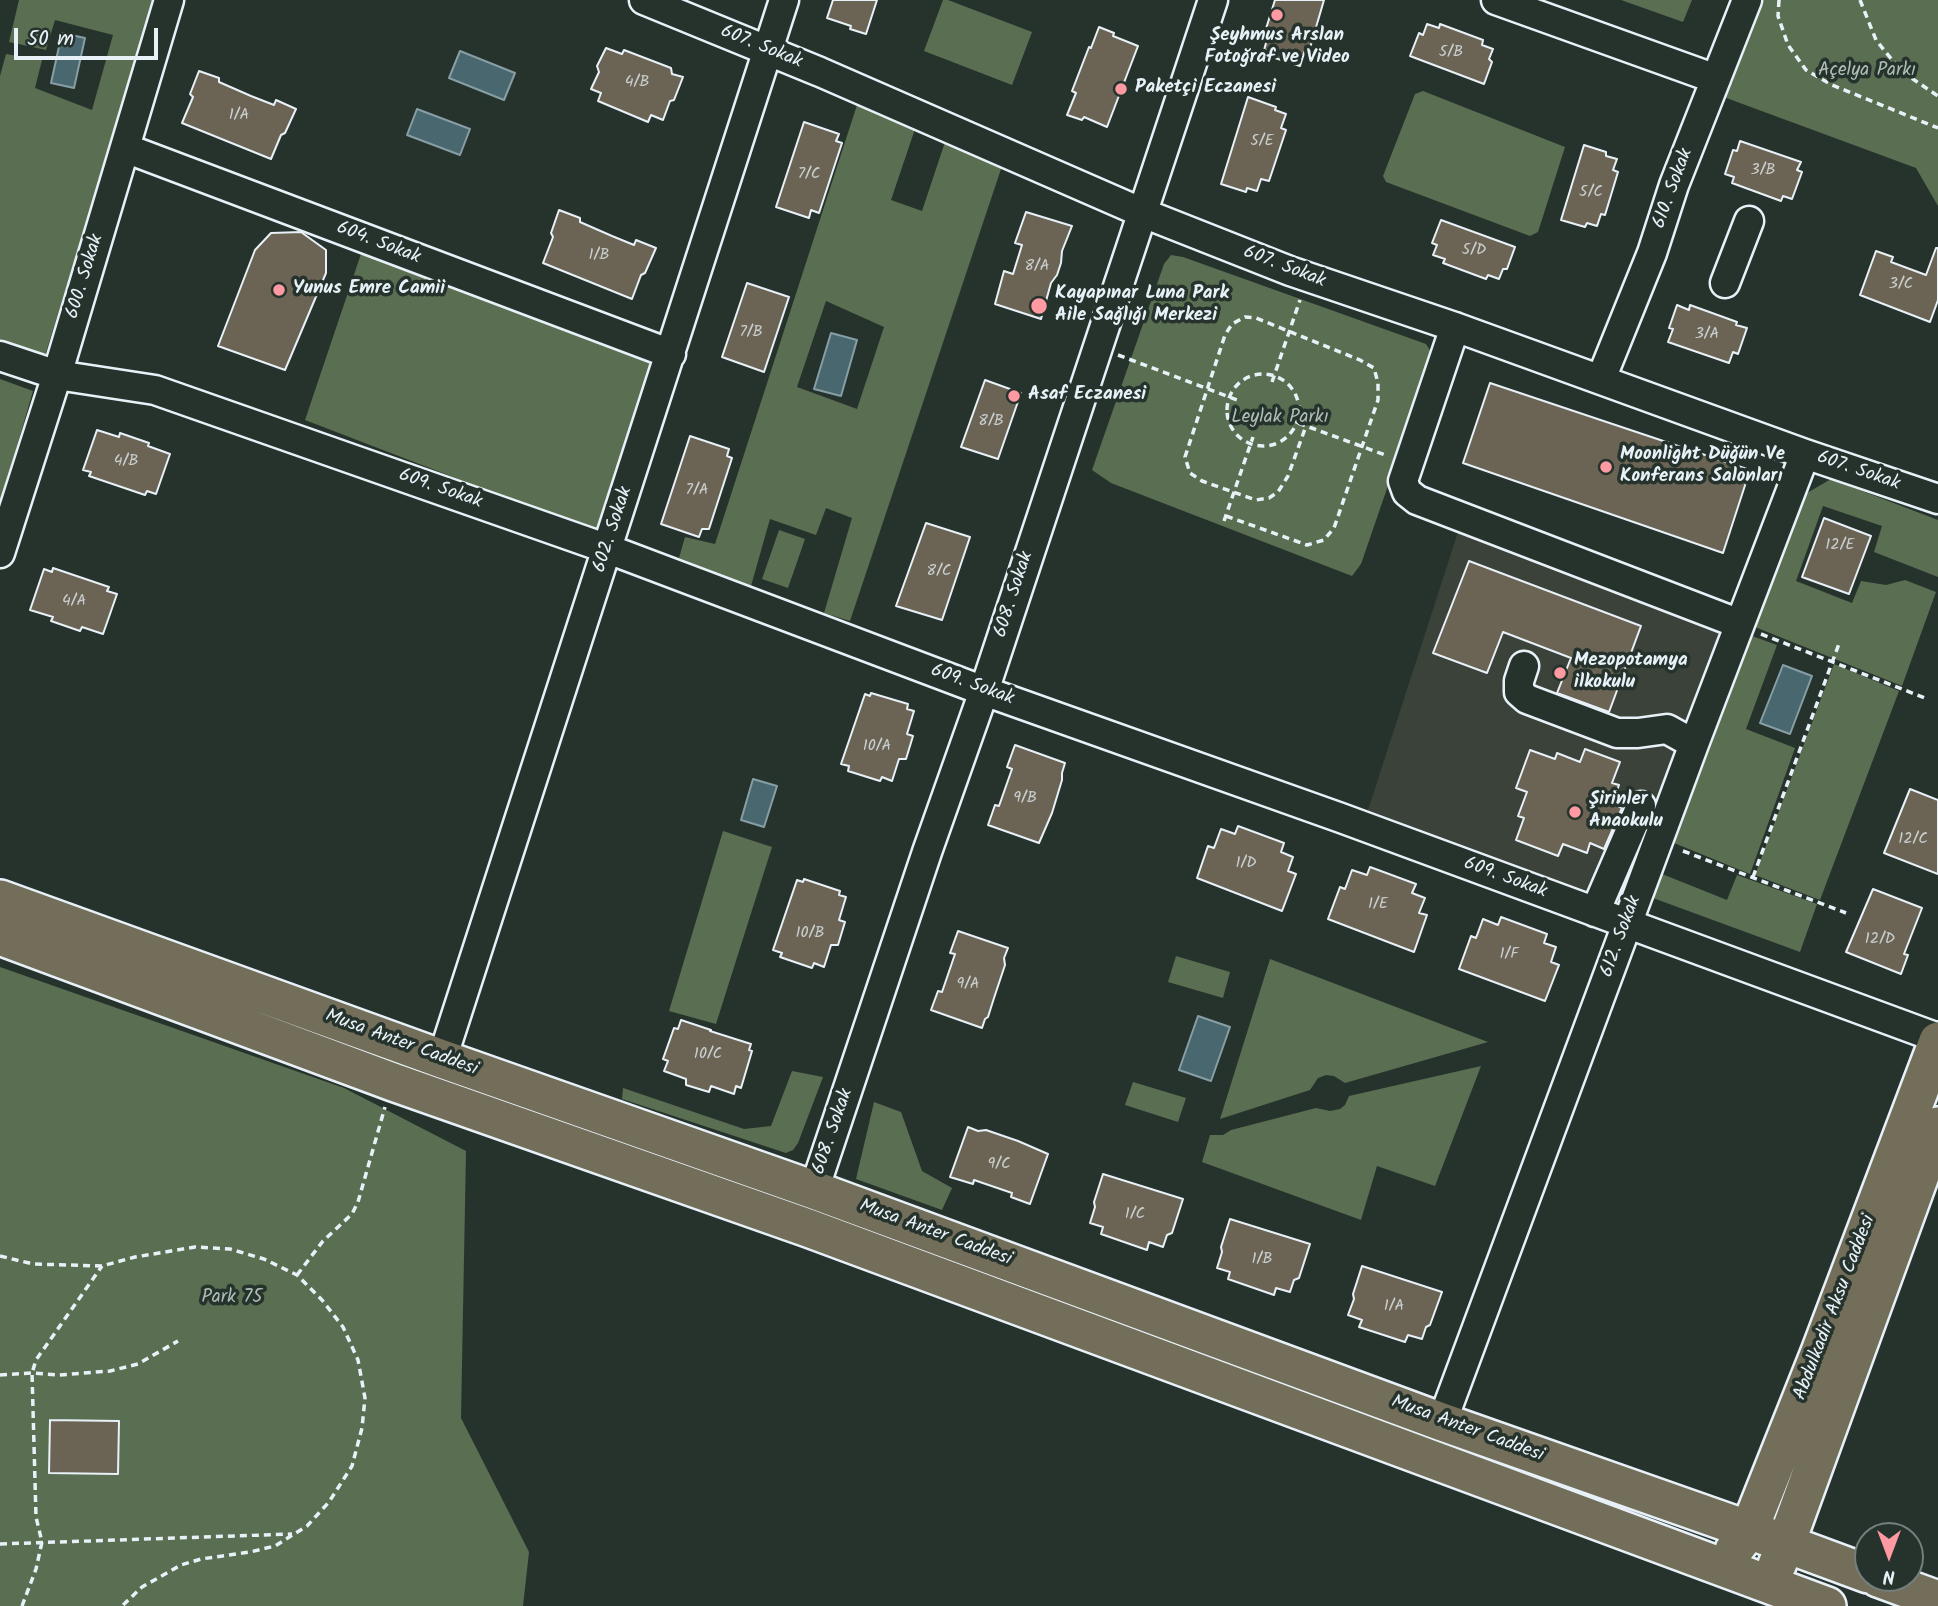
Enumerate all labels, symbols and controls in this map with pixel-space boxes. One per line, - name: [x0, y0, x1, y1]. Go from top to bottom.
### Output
- marker: Şeyhmus Arslan Fotoğraf ve Video: [1269, 7, 1285, 23]
- scale bar: [18, 14, 161, 58]
- street label: 607. Sokak: [717, 21, 805, 75]
- text: 50 m: [27, 23, 74, 56]
- place label: Şeyhmus Arslan Fotoğraf ve Video: [1204, 26, 1350, 70]
- house number: 5/B: [1439, 43, 1463, 63]
- park label: Açelya Parkı: [1818, 61, 1916, 83]
- house number: 4/B: [625, 73, 649, 93]
- place label: Paketçi Eczanesi: [1135, 78, 1276, 100]
- marker: Paketçi Eczanesi: [1113, 81, 1129, 97]
- house number: 1/A: [229, 106, 249, 126]
- house number: 5/E: [1250, 132, 1274, 152]
- street label: 610. Sokak: [1649, 146, 1699, 232]
- house number: 3/B: [1751, 161, 1775, 181]
- house number: 7/C: [798, 165, 820, 185]
- house number: 5/C: [1579, 183, 1603, 203]
- street label: 604. Sokak: [333, 218, 423, 270]
- street label: 600. Sokak: [62, 232, 110, 322]
- house number: 5/D: [1462, 241, 1486, 261]
- street label: 607. Sokak: [1240, 242, 1328, 294]
- house number: 1/B: [589, 246, 609, 266]
- house number: 8/A: [1024, 257, 1050, 277]
- house number: 3/C: [1889, 275, 1913, 295]
- place label: Yunus Emre Camii: [293, 279, 445, 301]
- marker: Yunus Emre Camii: [271, 282, 287, 298]
- place label: Kayapınar Luna Park Aile Sağlığı Merkezi: [1055, 284, 1229, 328]
- marker: Kayapınar Luna Park Aile Sağlığı Merkezi: [1029, 296, 1049, 316]
- house number: 7/B: [739, 323, 763, 343]
- house number: 3/A: [1695, 325, 1719, 345]
- place label: Asaf Eczanesi: [1028, 385, 1146, 407]
- marker: Asaf Eczanesi: [1006, 388, 1022, 404]
- park label: Leylak Parkı: [1231, 408, 1329, 430]
- house number: 8/B: [978, 412, 1004, 432]
- place label: Moonlight Düğün Ve Konferans Salonları: [1620, 445, 1785, 489]
- street label: 607. Sokak: [1813, 447, 1903, 497]
- house number: 4/B: [114, 452, 138, 472]
- marker: Moonlight Düğün Ve Konferans Salonları: [1598, 459, 1614, 475]
- street label: 609. Sokak: [395, 465, 485, 515]
- house number: 7/A: [686, 481, 708, 501]
- street label: 602. Sokak: [589, 484, 639, 576]
- house number: 12/E: [1825, 536, 1855, 556]
- street label: 608. Sokak: [990, 549, 1040, 641]
- house number: 8/C: [927, 562, 951, 582]
- house number: 4/A: [62, 592, 86, 612]
- place label: Mezopotamya ilkokulu: [1574, 651, 1688, 695]
- street label: 609. Sokak: [927, 660, 1017, 712]
- marker: Mezopotamya ilkokulu: [1552, 665, 1568, 681]
- house number: 10/A: [863, 737, 891, 757]
- house number: 9/B: [1013, 789, 1037, 809]
- place label: Şirinler Anaokulu: [1589, 790, 1663, 834]
- marker: Şirinler Anaokulu: [1567, 804, 1583, 820]
- house number: 12/C: [1898, 830, 1928, 850]
- street label: 609. Sokak: [1460, 853, 1550, 905]
- house number: 1/D: [1235, 854, 1257, 874]
- street label: 612. Sokak: [1597, 893, 1647, 981]
- house number: 1/E: [1368, 895, 1388, 915]
- house number: 10/B: [796, 924, 824, 944]
- house number: 12/D: [1865, 930, 1895, 950]
- house number: 1/F: [1499, 945, 1519, 965]
- house number: 9/A: [956, 975, 980, 995]
- street label: Musa Anter Caddesi: [322, 1006, 480, 1082]
- house number: 10/C: [694, 1045, 722, 1065]
- street label: 608. Sokak: [809, 1086, 859, 1178]
- house number: 9/C: [987, 1155, 1011, 1175]
- street label: Musa Anter Caddesi: [856, 1196, 1014, 1272]
- house number: 1/C: [1125, 1205, 1145, 1225]
- street label: Abdulkadir Aksu Caddesi: [1790, 1212, 1882, 1404]
- house number: 1/B: [1252, 1250, 1272, 1270]
- park label: Park 75: [201, 1288, 263, 1310]
- house number: 1/A: [1384, 1297, 1404, 1317]
- street label: Musa Anter Caddesi: [1388, 1392, 1546, 1468]
- north arrow: [1854, 1522, 1924, 1592]
- text: N: [1883, 1561, 1895, 1591]

